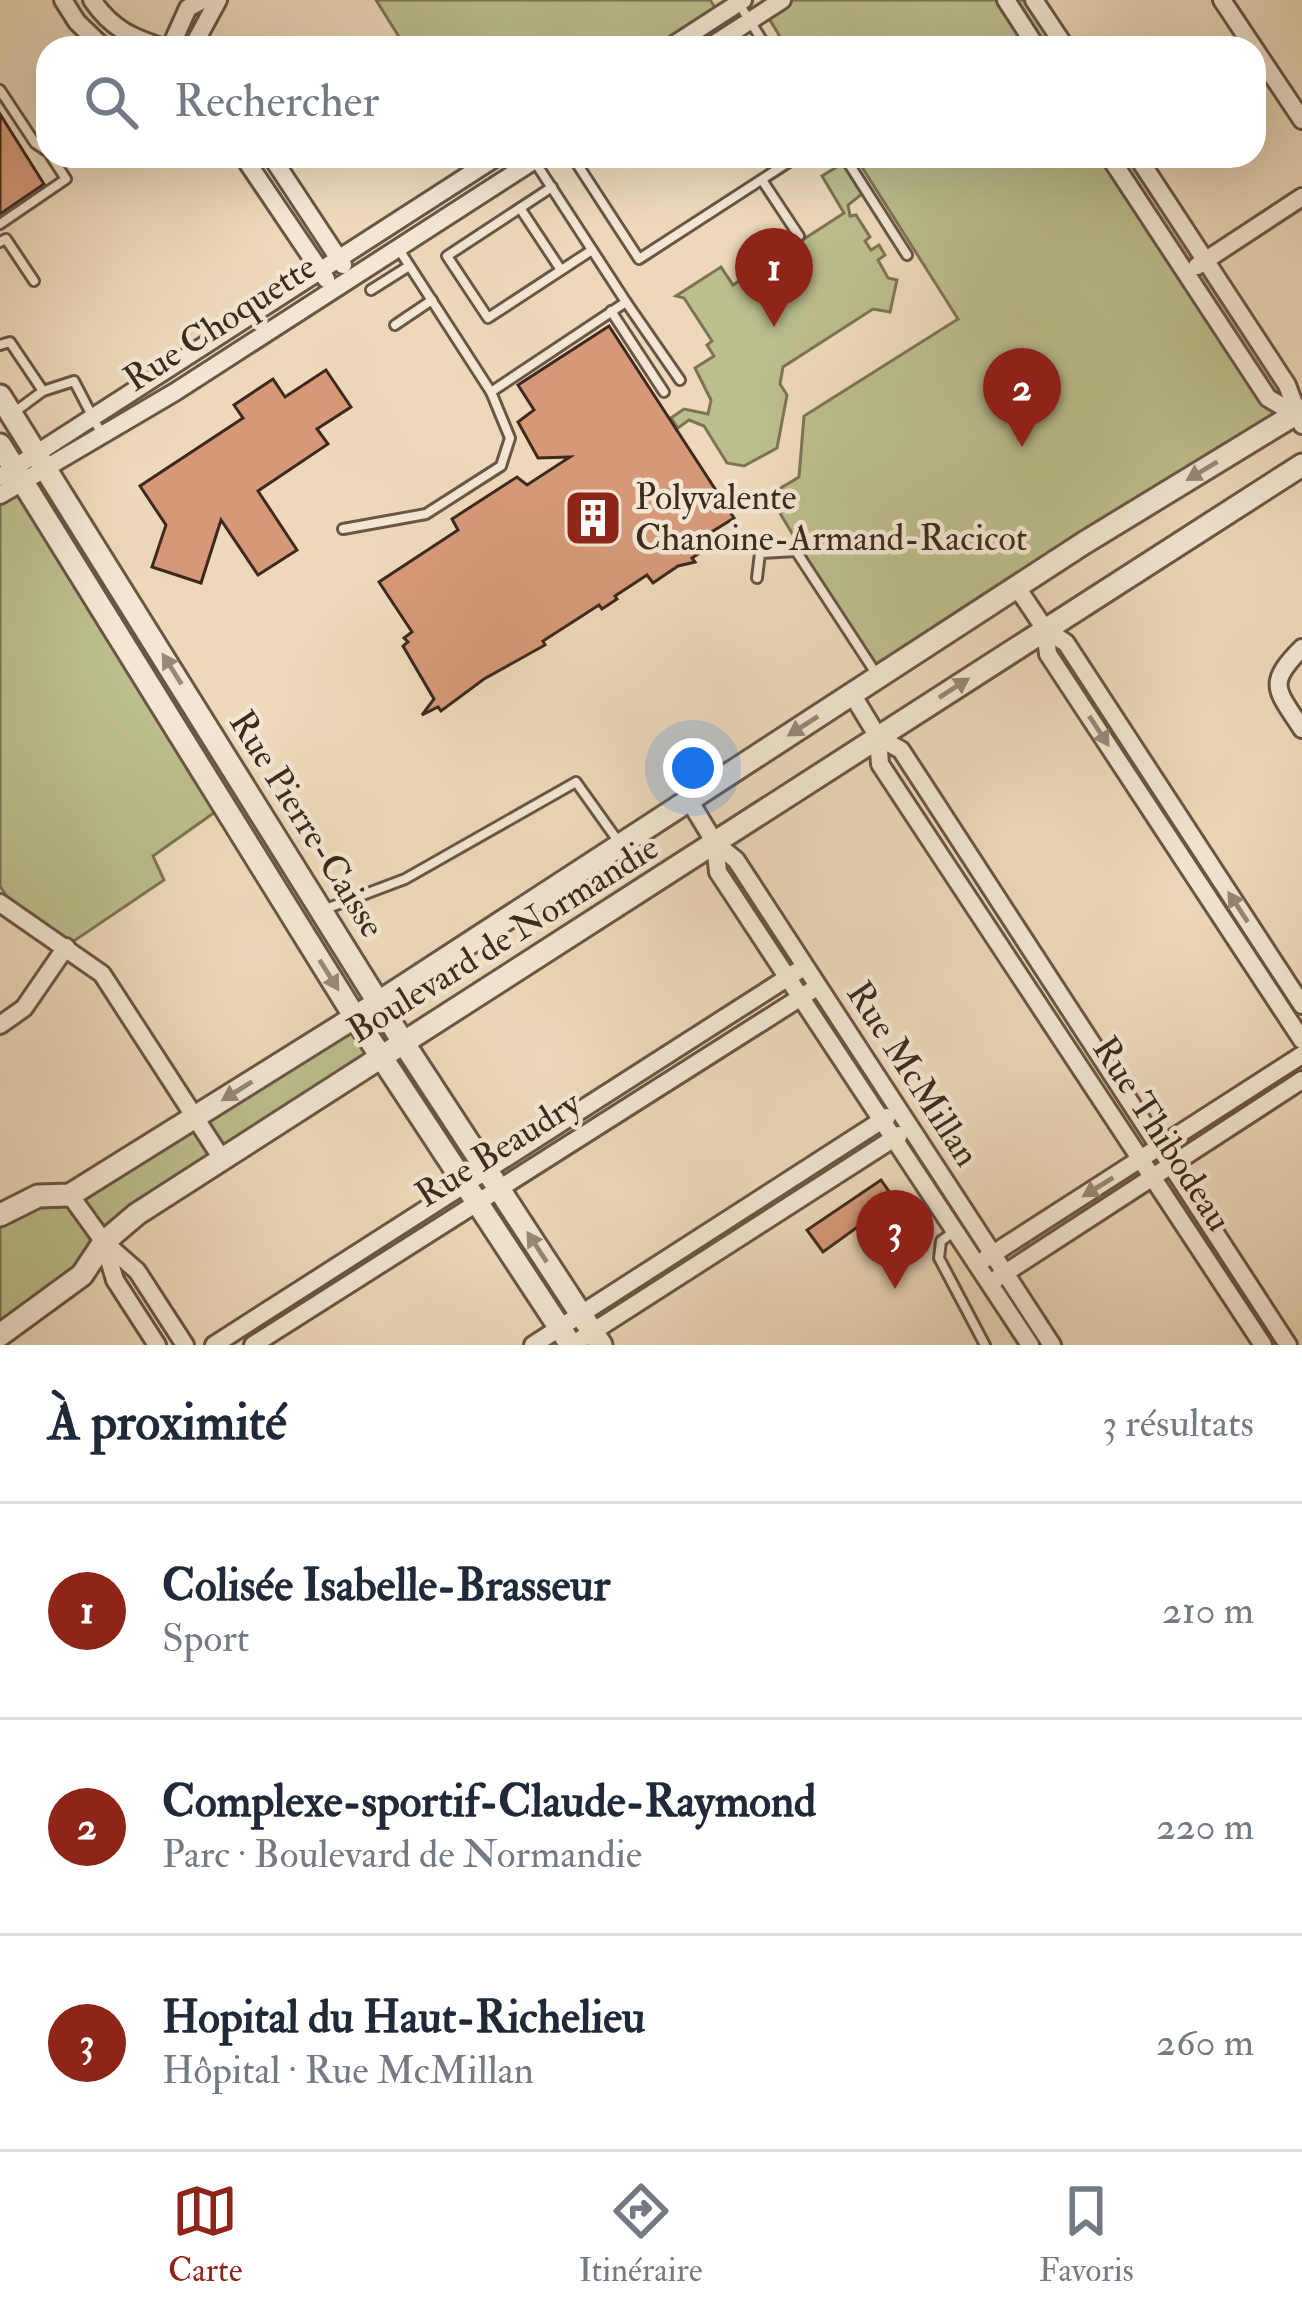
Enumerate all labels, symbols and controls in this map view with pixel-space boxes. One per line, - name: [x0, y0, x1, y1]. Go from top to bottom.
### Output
- search box: [36, 36, 1266, 168]
- icon: search: [78, 69, 144, 135]
- text: Rechercher: [174, 74, 379, 130]
- pin: 1: [735, 228, 813, 327]
- street label: Rue Choquette: [115, 244, 325, 402]
- pin: 2: [983, 348, 1061, 447]
- one-way arrow: [1185, 460, 1219, 481]
- place label: Polyvalente Chanoine-Armand-Racicot: [635, 475, 1027, 561]
- building icon: Polyvalente Chanoine-Armand-Racicot: [562, 487, 624, 549]
- one-way arrow: [162, 652, 183, 686]
- one-way arrow: [938, 678, 971, 700]
- street label: Rue Pierre-Caisse: [219, 702, 395, 946]
- one-way arrow: [786, 714, 819, 736]
- one-way arrow: [1087, 714, 1109, 747]
- your location: [663, 738, 723, 798]
- street label: Boulevard de Normandie: [339, 825, 667, 1053]
- one-way arrow: [1228, 891, 1250, 924]
- one-way arrow: [318, 958, 339, 992]
- street label: Rue McMillan: [837, 973, 989, 1175]
- street label: Rue Thibodeau: [1082, 1028, 1242, 1240]
- one-way arrow: [221, 1080, 254, 1102]
- street label: Rue Beaudry: [407, 1080, 590, 1217]
- one-way arrow: [1082, 1175, 1114, 1197]
- pin: 3: [856, 1190, 934, 1289]
- one-way arrow: [527, 1230, 549, 1263]
- text: À proximité: [48, 1391, 287, 1455]
- text: 3 résultats: [1102, 1399, 1254, 1448]
- text: Colisée Isabelle-Brasseur: [162, 1558, 610, 1614]
- text: 1: [80, 1586, 94, 1635]
- text: 210 m: [1162, 1586, 1254, 1635]
- text: Sport: [162, 1614, 249, 1663]
- text: Complexe-sportif-Claude-Raymond: [162, 1774, 816, 1830]
- text: 2: [77, 1802, 97, 1851]
- text: 220 m: [1156, 1802, 1254, 1851]
- text: Parc · Boulevard de Normandie: [162, 1830, 642, 1879]
- text: Hopital du Haut-Richelieu: [162, 1990, 645, 2046]
- text: 3: [80, 2018, 94, 2067]
- text: 260 m: [1156, 2018, 1254, 2067]
- text: Hôpital · Rue McMillan: [162, 2046, 534, 2095]
- tab: Carte: [168, 2178, 243, 2291]
- tab: Itinéraire: [579, 2178, 703, 2291]
- tab: Favoris: [1039, 2178, 1134, 2291]

